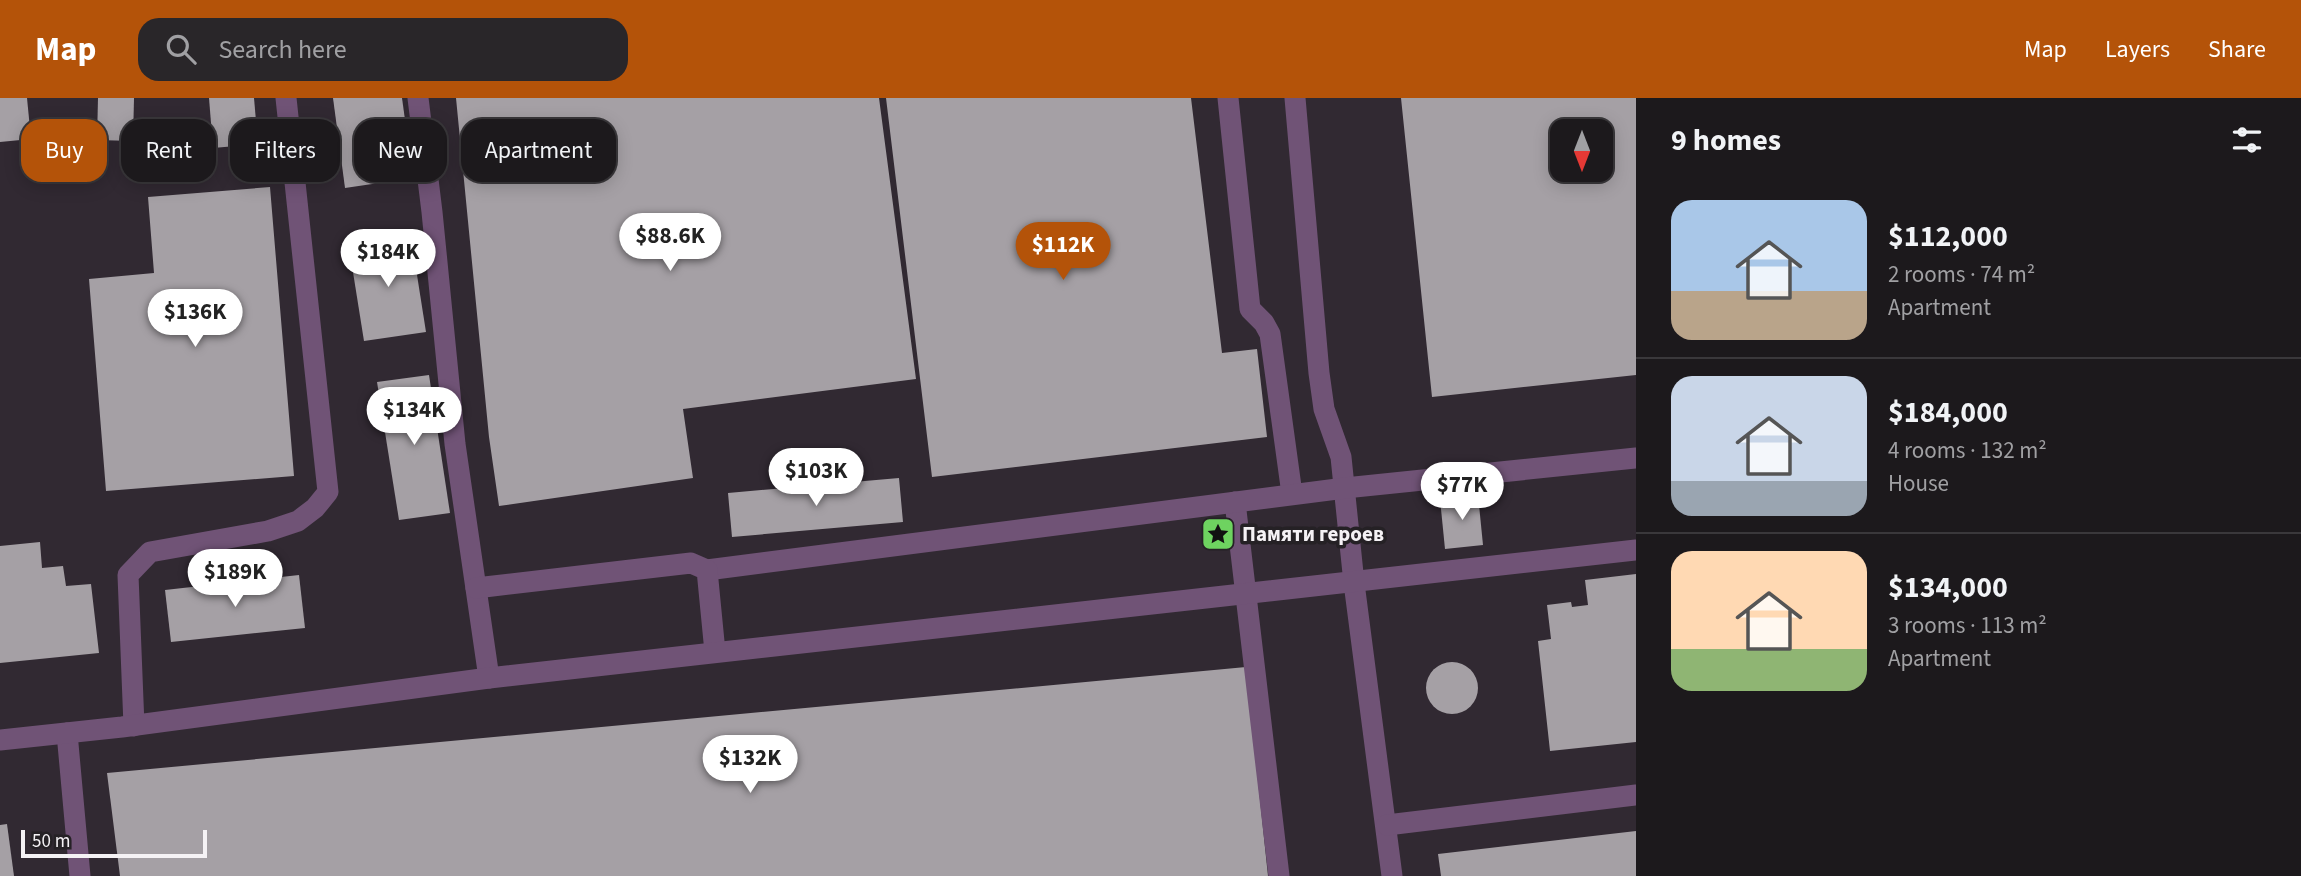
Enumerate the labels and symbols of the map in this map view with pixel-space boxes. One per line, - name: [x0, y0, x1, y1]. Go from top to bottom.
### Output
- north arrow: [1550, 119, 1614, 182]
- pin: $88.6K: [613, 214, 727, 273]
- pin: $112K: [1014, 222, 1112, 282]
- pin: $184K: [339, 230, 437, 289]
- pin: $136K: [146, 289, 244, 349]
- pin: $134K: [365, 388, 463, 447]
- pin: $103K: [767, 448, 865, 508]
- pin: $77K: [1421, 462, 1503, 522]
- place icon: Памяти героев: [1199, 515, 1237, 553]
- place label: Памяти героев: [1242, 519, 1384, 549]
- pin: $189K: [186, 550, 284, 609]
- pin: $132K: [701, 736, 799, 795]
- scale bar: [21, 827, 206, 859]

